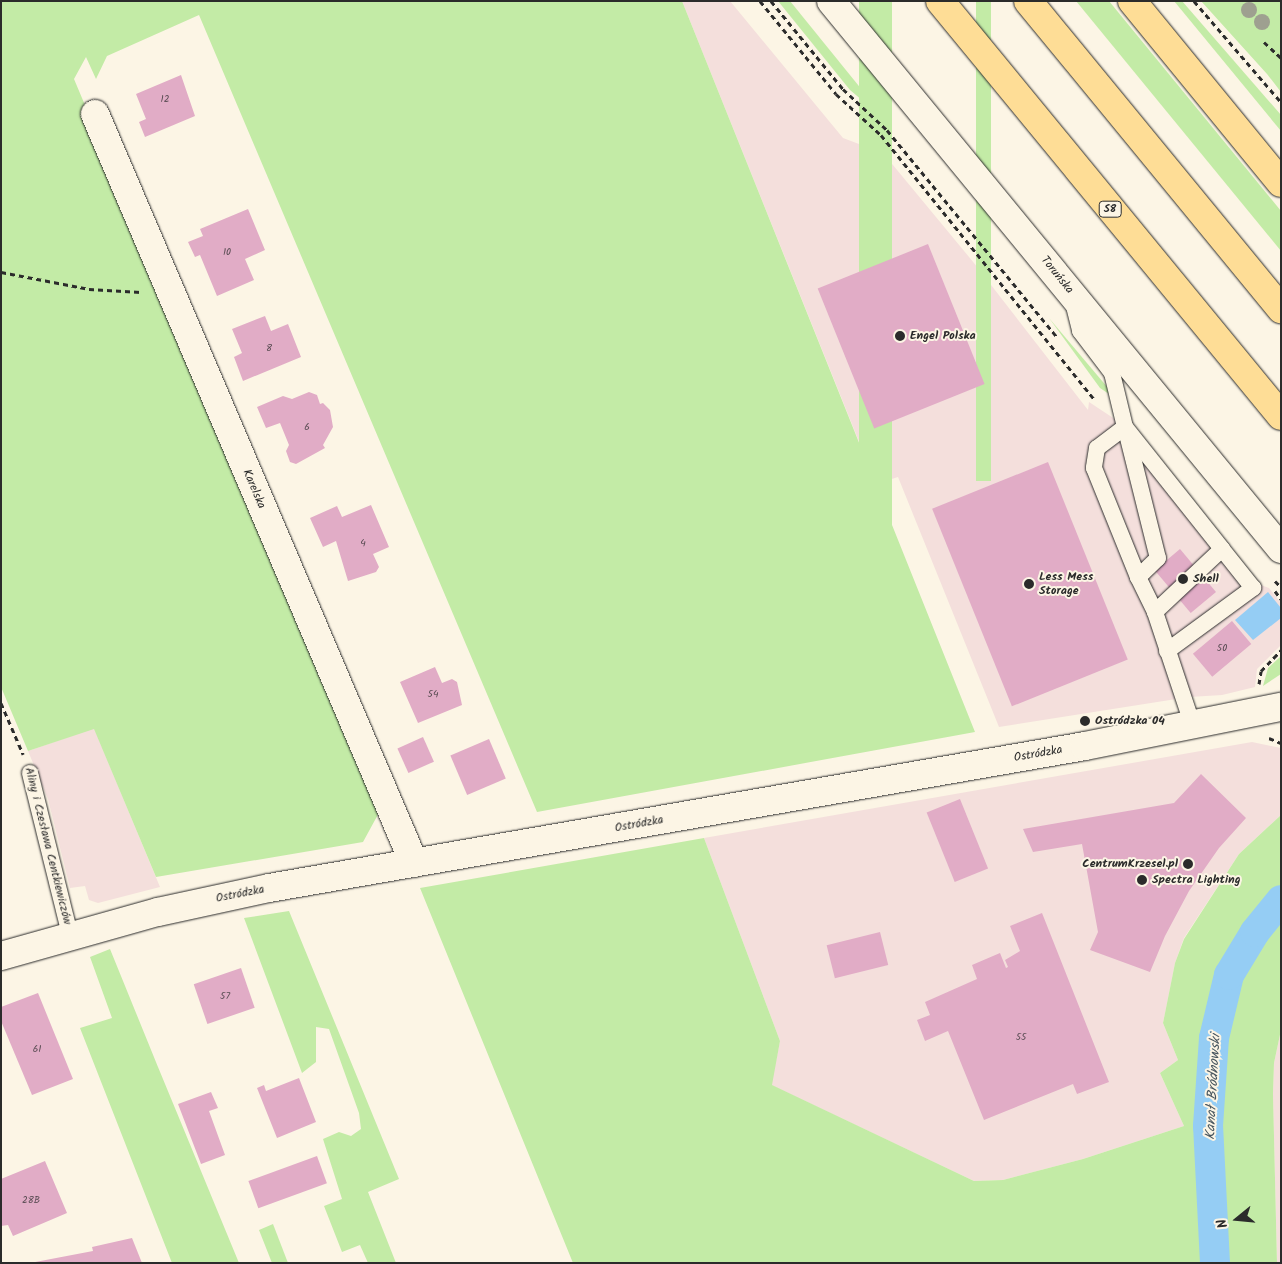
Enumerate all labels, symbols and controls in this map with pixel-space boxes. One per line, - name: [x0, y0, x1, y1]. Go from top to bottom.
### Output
- house number: 12: [161, 94, 169, 106]
- road number: S8: [1098, 200, 1122, 218]
- house number: 10: [223, 247, 231, 259]
- street label: Toruńska: [1037, 253, 1077, 297]
- place label: Engel Polska: [910, 329, 976, 343]
- marker: Engel Polska: [894, 330, 906, 342]
- house number: 8: [266, 343, 272, 355]
- house number: 6: [304, 422, 310, 434]
- street label: Karelska: [239, 467, 269, 511]
- house number: 4: [360, 538, 366, 550]
- place label: Less Mess Storage: [1039, 570, 1093, 598]
- place label: Shell: [1193, 572, 1219, 586]
- marker: Shell: [1177, 573, 1189, 585]
- marker: Less Mess Storage: [1023, 578, 1035, 590]
- house number: 50: [1217, 643, 1227, 655]
- house number: 54: [428, 689, 438, 701]
- place label: Ostródzka 04: [1095, 714, 1165, 728]
- marker: Ostródzka 04: [1079, 715, 1091, 727]
- street label: Ostródzka: [1013, 743, 1063, 765]
- street label: Aliny i Czesława Centkiewiczów: [21, 766, 75, 926]
- street label: Ostródzka: [614, 813, 664, 835]
- place label: CentrumKrzesel.pl: [1082, 857, 1178, 871]
- marker: CentrumKrzesel.pl: [1182, 858, 1194, 870]
- place label: Spectra Lighting: [1152, 873, 1240, 887]
- marker: Spectra Lighting: [1136, 874, 1148, 886]
- street label: Ostródzka: [215, 882, 265, 906]
- house number: 57: [220, 991, 230, 1003]
- house number: 55: [1016, 1032, 1026, 1044]
- water label: Kanał Bródnowski: [1202, 1034, 1224, 1140]
- house number: 61: [33, 1044, 41, 1056]
- north arrow: [1212, 1194, 1262, 1244]
- house number: 28B: [22, 1195, 40, 1207]
- text: N: [1211, 1216, 1234, 1231]

